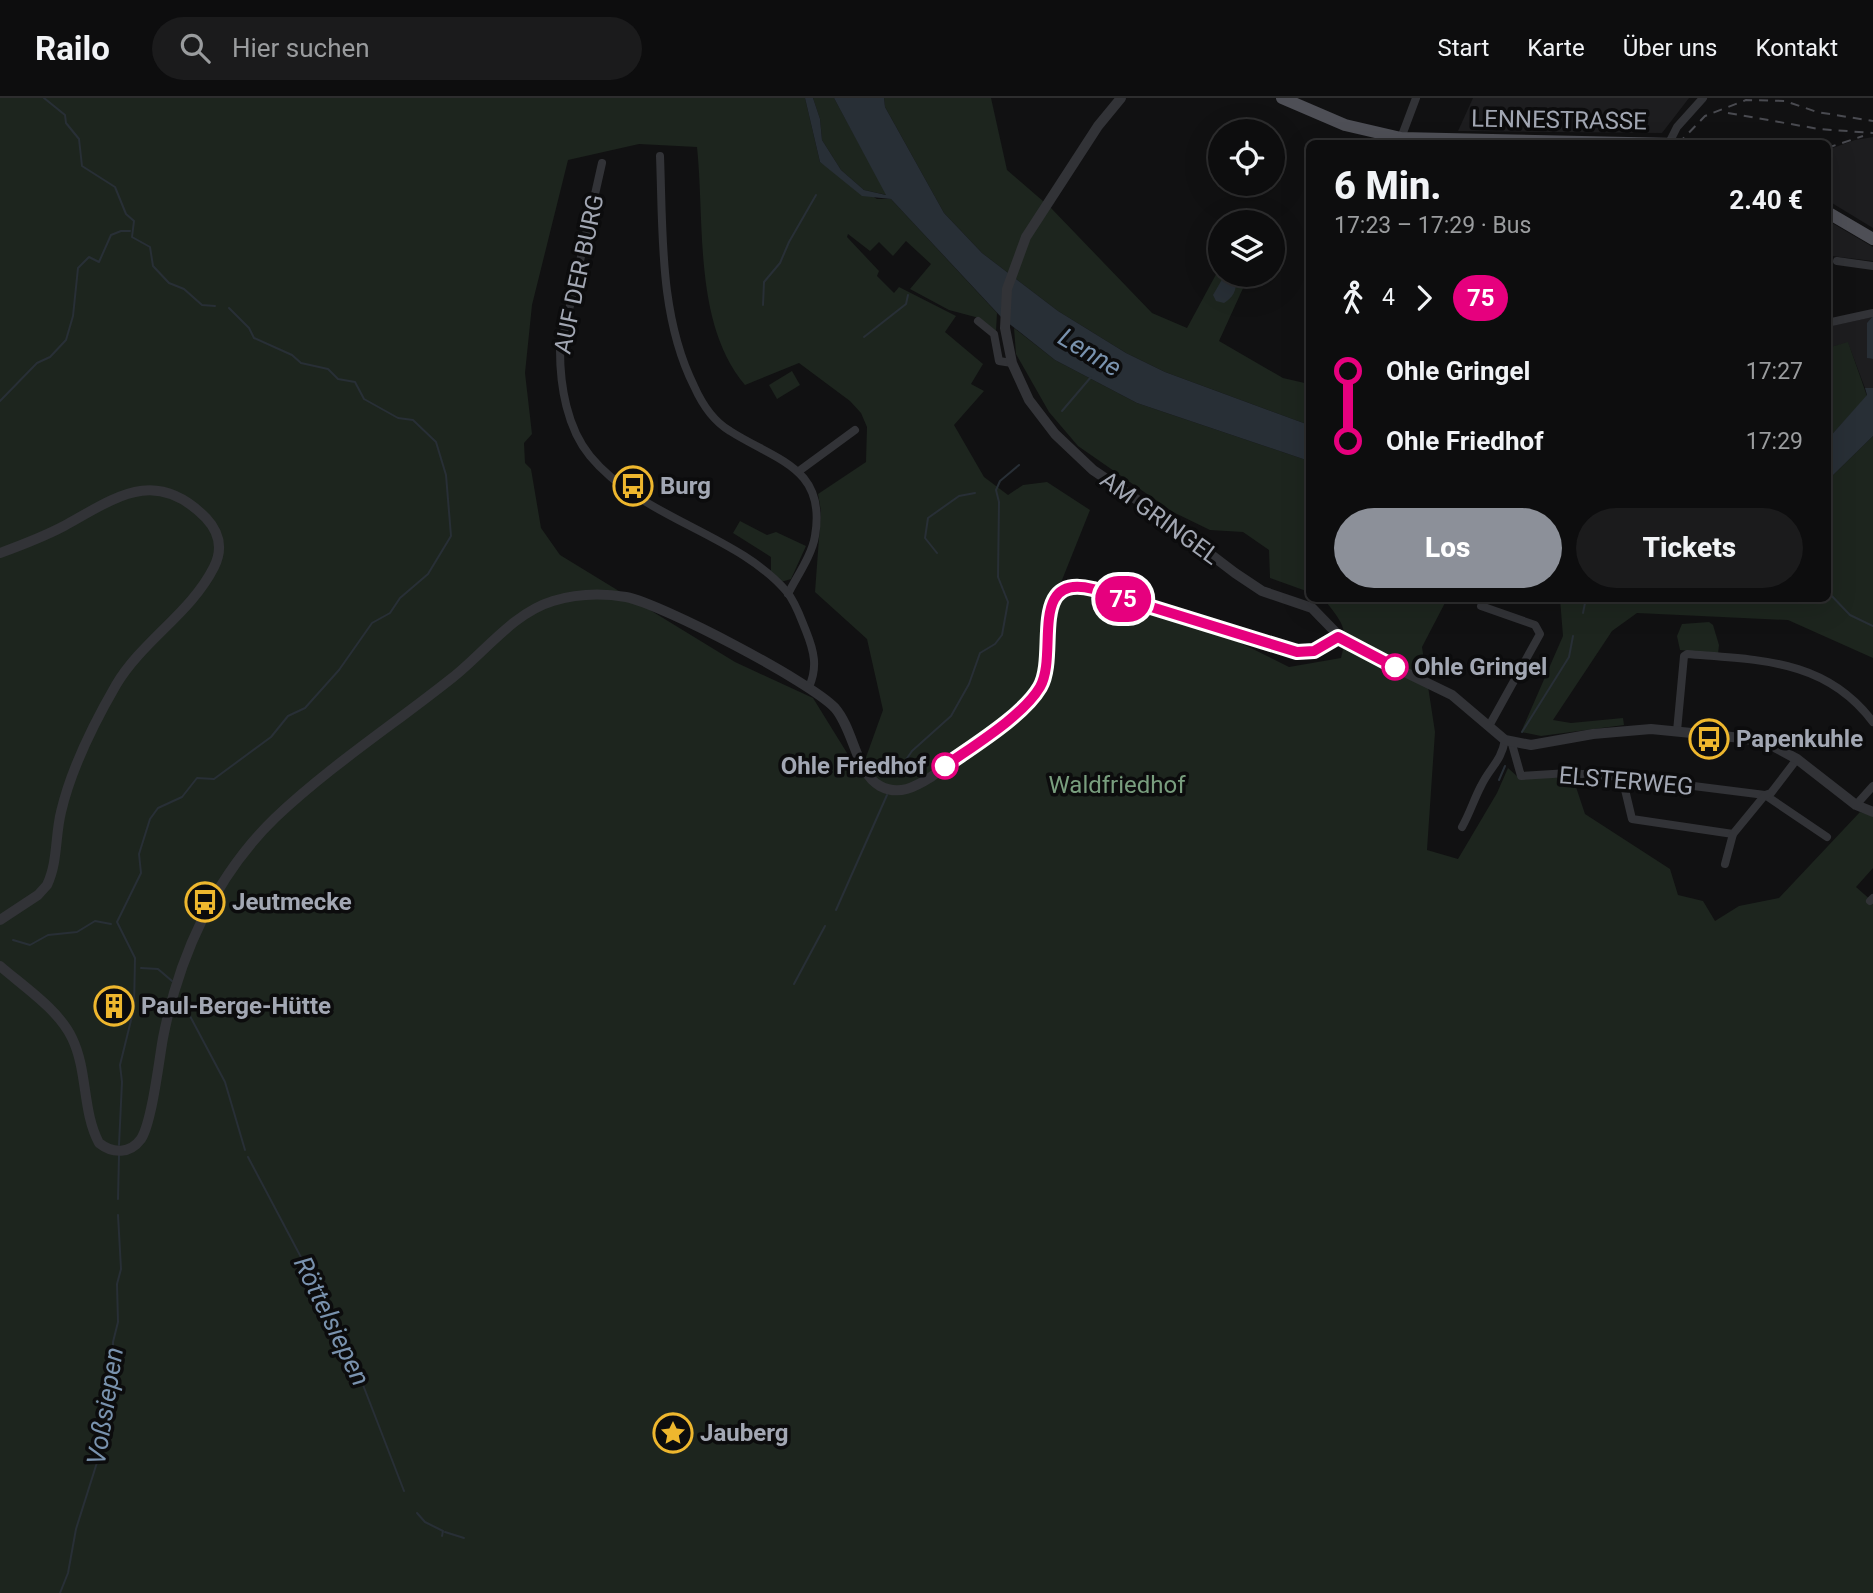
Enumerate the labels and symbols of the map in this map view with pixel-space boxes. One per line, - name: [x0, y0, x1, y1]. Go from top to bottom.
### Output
- street label: LENNESTRASSE: [1471, 104, 1647, 136]
- street label: AUF DER BURG: [548, 192, 610, 356]
- water label: Lenne: [1053, 322, 1127, 382]
- bus stop icon: Burg: [612, 465, 654, 507]
- street label: AM GRINGEL: [1095, 465, 1225, 571]
- place label: Burg: [660, 472, 711, 500]
- line badge: 75: [1092, 576, 1154, 622]
- place label: Ohle Gringel: [1414, 653, 1547, 681]
- marker: Ohle Gringel: [1382, 654, 1408, 680]
- bus stop icon: Papenkuhle: [1688, 718, 1730, 760]
- place label: Papenkuhle: [1736, 725, 1863, 753]
- place label: Ohle Friedhof: [781, 752, 926, 780]
- marker: Ohle Friedhof: [932, 753, 958, 779]
- street label: ELSTERWEG: [1558, 761, 1694, 801]
- park label: Waldfriedhof: [1048, 771, 1186, 799]
- bus stop icon: Jeutmecke: [184, 881, 226, 923]
- place label: Jeutmecke: [232, 888, 352, 916]
- building icon: Paul-Berge-Hütte: [93, 985, 135, 1027]
- place label: Paul-Berge-Hütte: [141, 992, 331, 1020]
- water label: Röttelsiepen: [288, 1252, 376, 1390]
- water label: Voßsiepen: [81, 1345, 129, 1467]
- place icon: Jauberg: [652, 1412, 694, 1454]
- place label: Jauberg: [700, 1419, 788, 1447]

